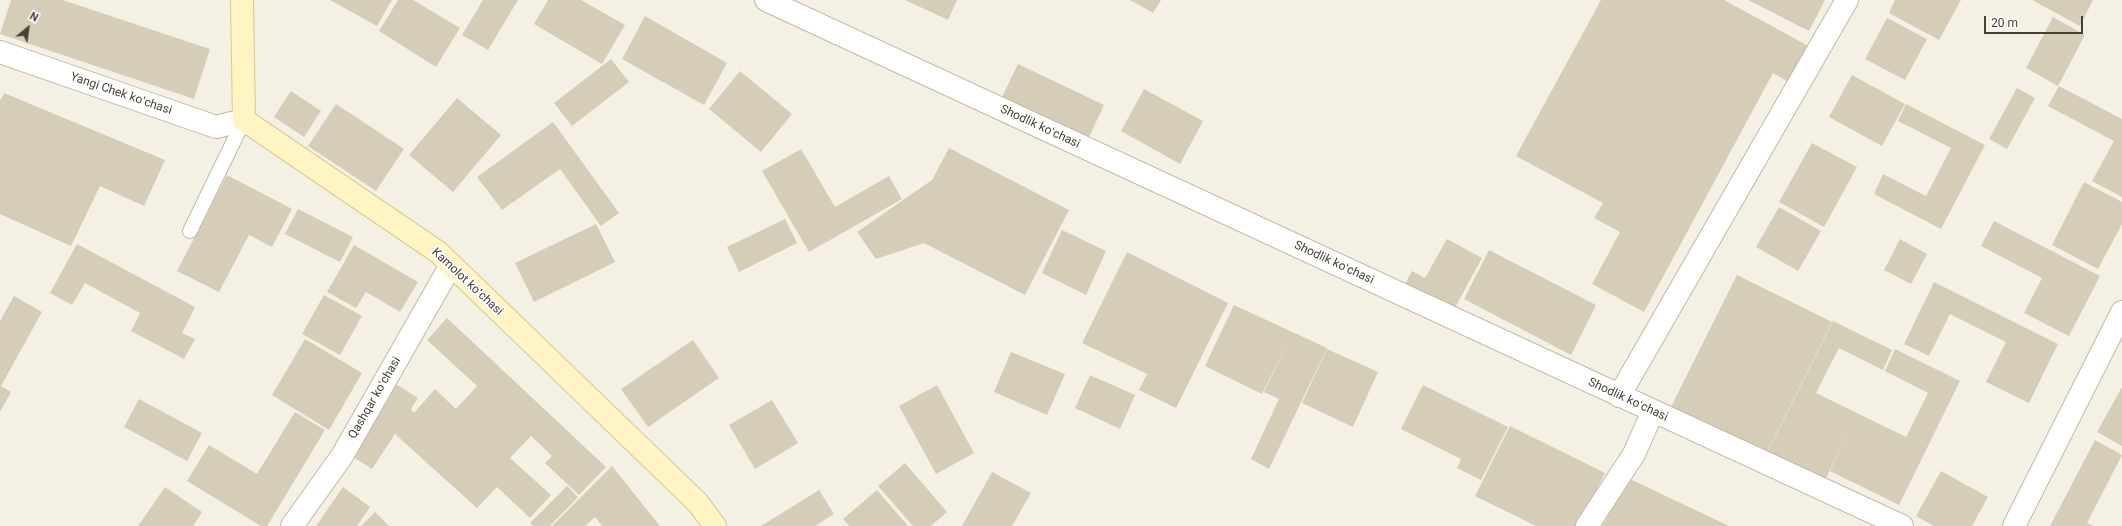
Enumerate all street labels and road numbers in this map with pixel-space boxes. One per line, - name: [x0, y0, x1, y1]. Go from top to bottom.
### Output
- street label: Yangi Chek koʻchasi: [68, 70, 174, 118]
- street label: Shodlik koʻchasi: [998, 102, 1082, 152]
- street label: Shodlik koʻchasi: [1292, 238, 1376, 288]
- street label: Kamolot koʻchasi: [428, 245, 506, 319]
- street label: Qashqar koʻchasi: [346, 355, 404, 441]
- street label: Shodlik koʻchasi: [1586, 375, 1670, 425]

